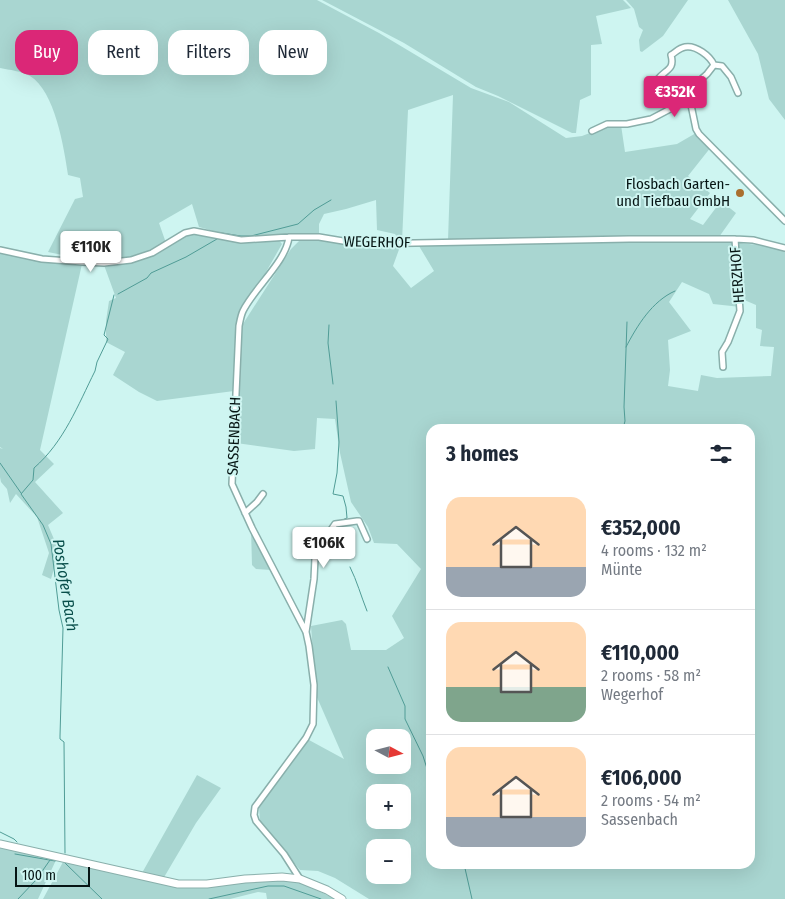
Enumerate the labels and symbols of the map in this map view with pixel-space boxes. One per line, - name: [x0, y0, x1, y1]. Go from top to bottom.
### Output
- pin: €352K: [640, 76, 710, 118]
- place label: Flosbach Garten- und Tiefbau GmbH: [616, 175, 730, 210]
- marker: Flosbach Garten- und Tiefbau GmbH: [734, 187, 746, 199]
- pin: €110K: [56, 230, 126, 273]
- street label: WEGERHOF: [343, 232, 411, 252]
- street label: HERZHOF: [726, 246, 748, 304]
- street label: SASSENBACH: [224, 396, 244, 476]
- pin: €106K: [289, 526, 359, 569]
- water label: Poshofer Bach: [49, 538, 82, 633]
- north arrow: [366, 729, 411, 774]
- scale bar: [15, 864, 90, 887]

